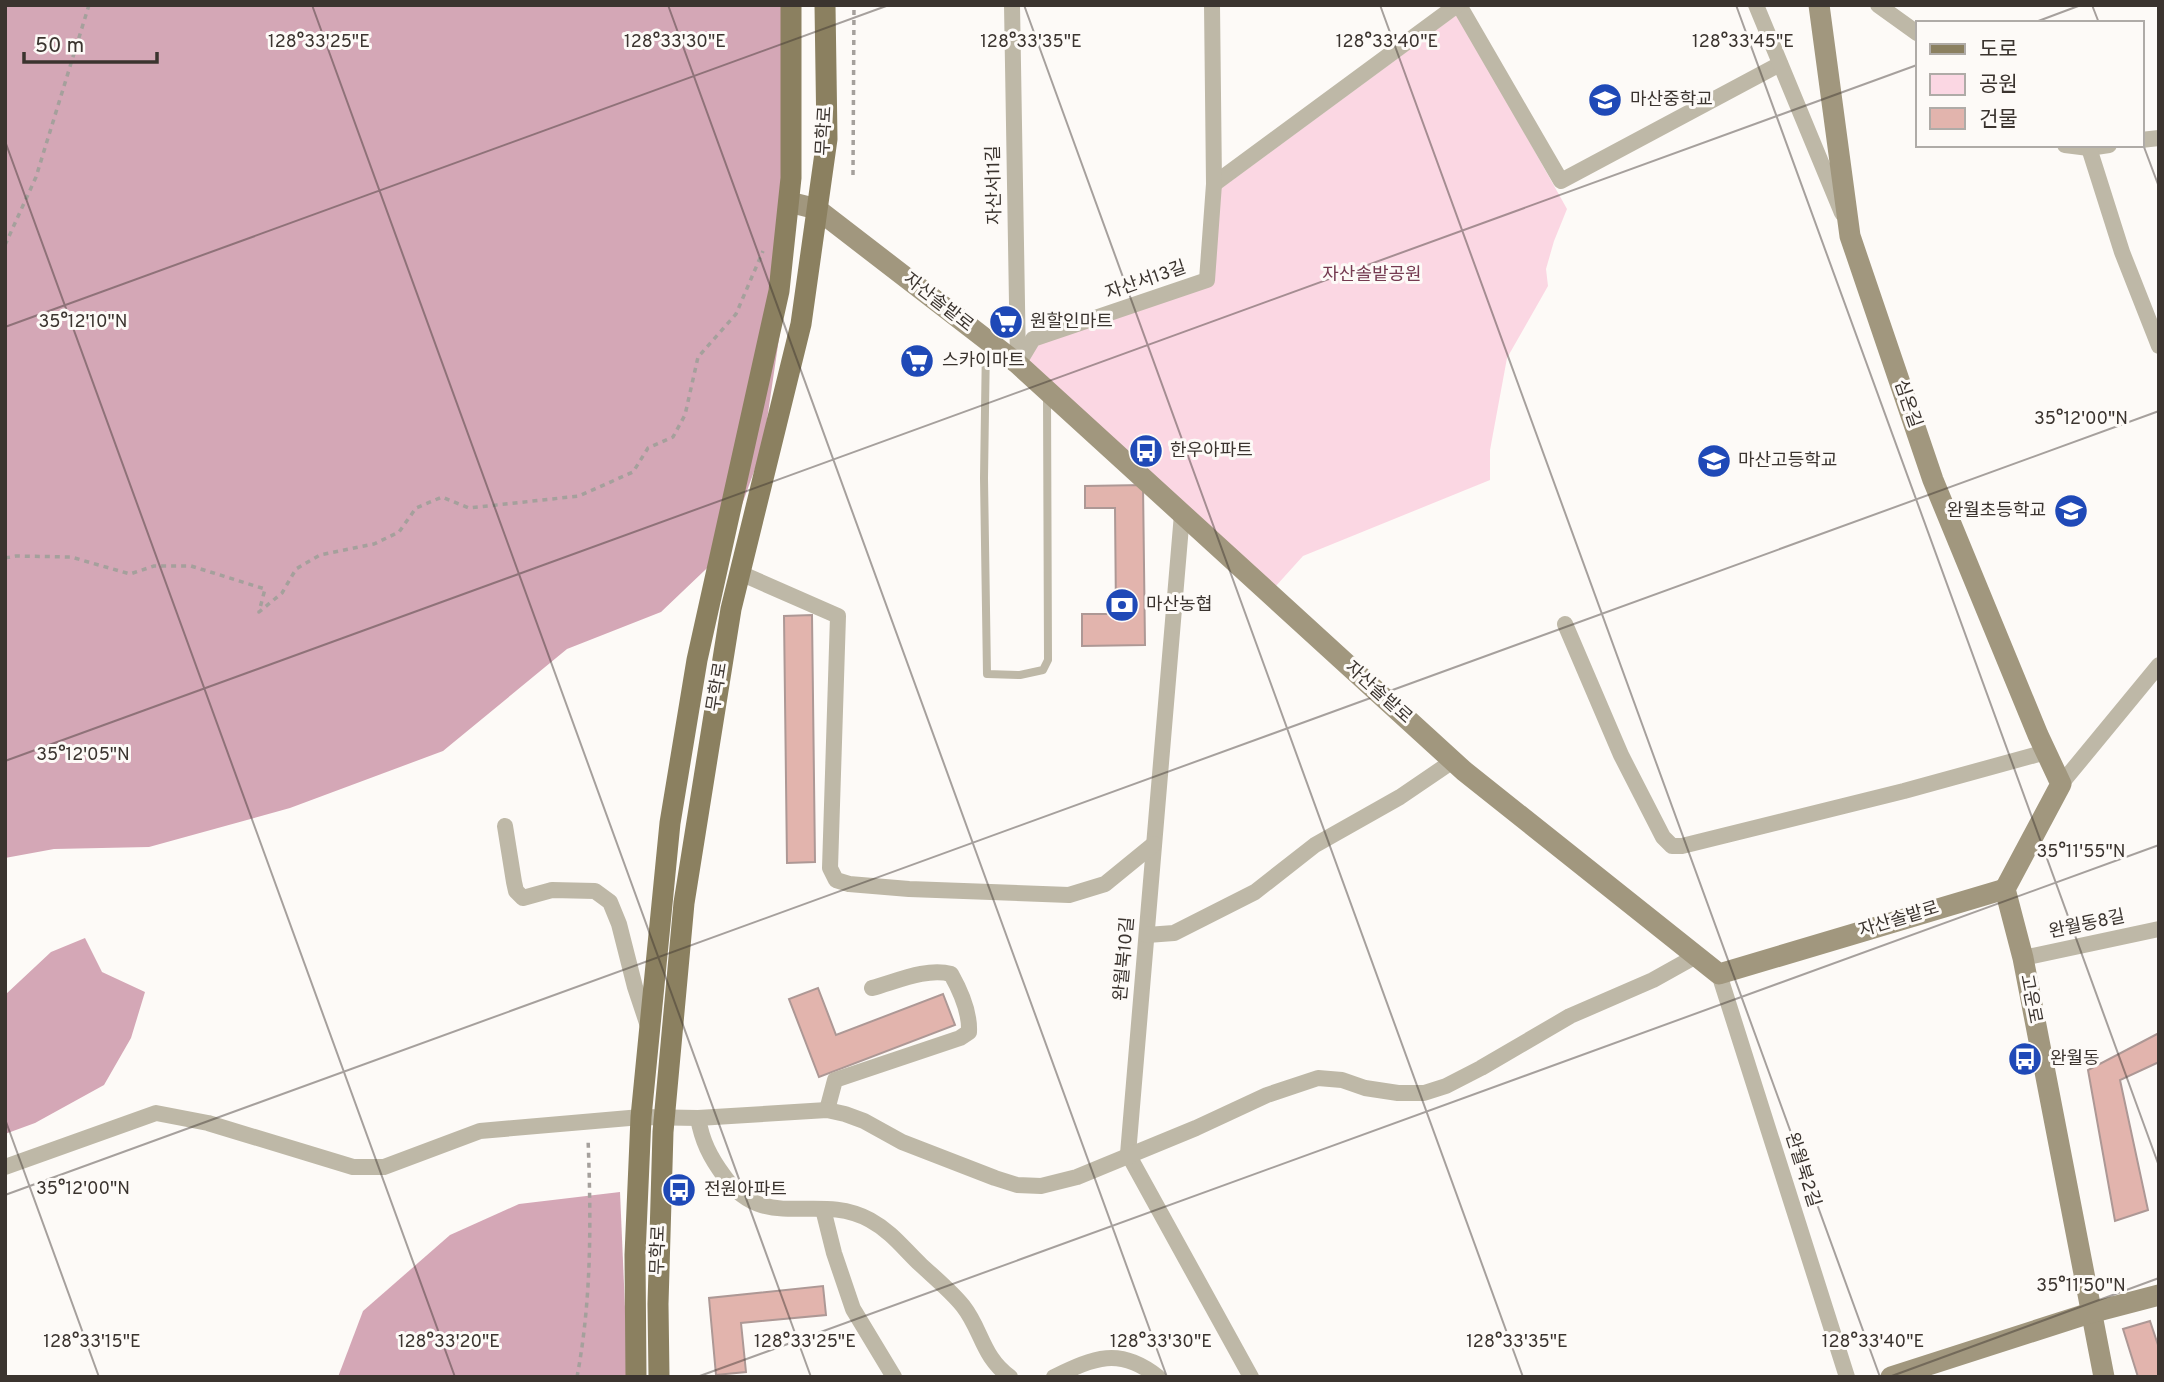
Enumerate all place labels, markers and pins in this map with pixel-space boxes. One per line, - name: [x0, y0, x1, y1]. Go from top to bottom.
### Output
- school or university icon: 마산중학교: [1586, 81, 1624, 119]
- place label: 마산중학교: [1630, 89, 1713, 112]
- supermarket icon: 원할인마트: [987, 303, 1025, 341]
- place label: 원할인마트: [1030, 311, 1113, 334]
- supermarket icon: 스카이마트: [898, 342, 936, 380]
- place label: 스카이마트: [942, 350, 1025, 373]
- bus stop icon: 한우아파트: [1127, 432, 1165, 470]
- place label: 한우아파트: [1170, 440, 1253, 463]
- school or university icon: 마산고등학교: [1695, 442, 1733, 480]
- place label: 마산고등학교: [1738, 450, 1837, 473]
- school or university icon: 완월초등학교: [2052, 492, 2090, 530]
- place label: 완월초등학교: [1947, 500, 2046, 523]
- bank icon: 마산농협: [1103, 586, 1141, 624]
- place label: 마산농협: [1146, 594, 1212, 617]
- bus stop icon: 완월동: [2006, 1040, 2044, 1078]
- place label: 완월동: [2050, 1048, 2100, 1071]
- bus stop icon: 전원아파트: [660, 1171, 698, 1209]
- place label: 전원아파트: [704, 1179, 787, 1202]

